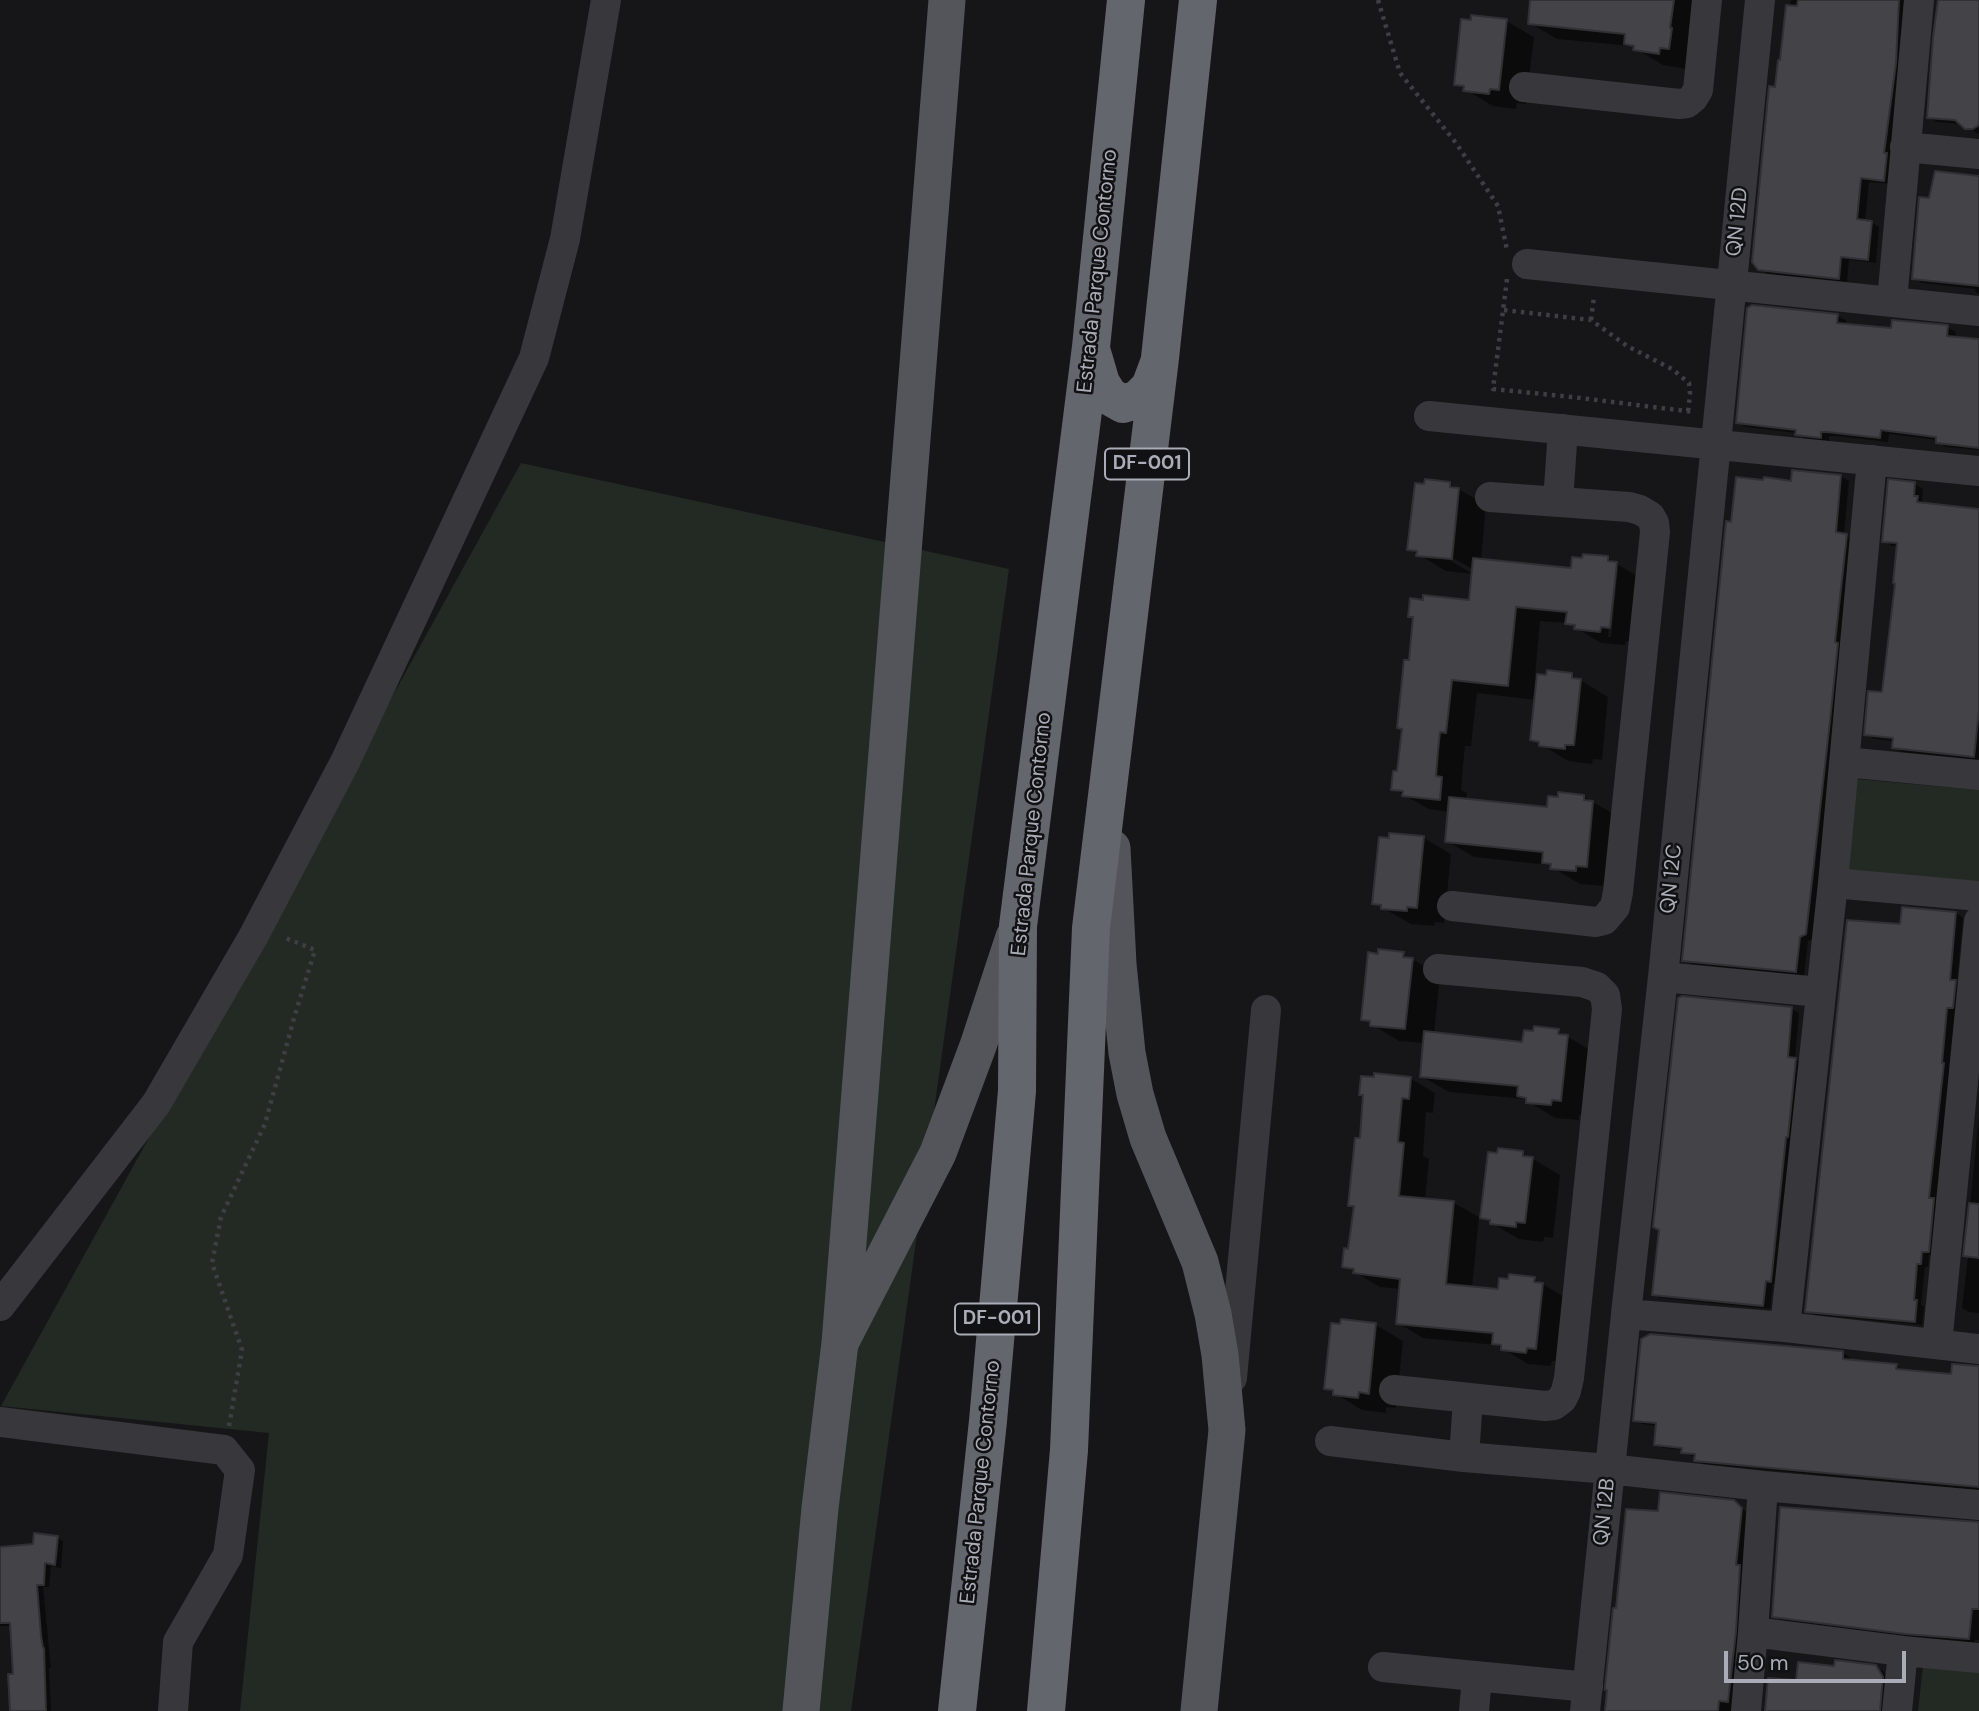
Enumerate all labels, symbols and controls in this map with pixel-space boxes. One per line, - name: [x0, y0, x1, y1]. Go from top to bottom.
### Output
- street label: Estrada Parque Contorno: [1073, 148, 1123, 394]
- street label: QN 12D: [1722, 186, 1754, 258]
- road number: DF-001: [1105, 449, 1189, 480]
- street label: Estrada Parque Contorno: [1007, 711, 1057, 957]
- street label: QN 12C: [1656, 843, 1688, 915]
- road number: DF-001: [955, 1303, 1039, 1334]
- street label: Estrada Parque Contorno: [956, 1359, 1006, 1605]
- street label: QN 12B: [1589, 1477, 1621, 1547]
- scale bar: [1727, 1638, 1909, 1682]
- text: 50 m: [1737, 1649, 1788, 1677]

